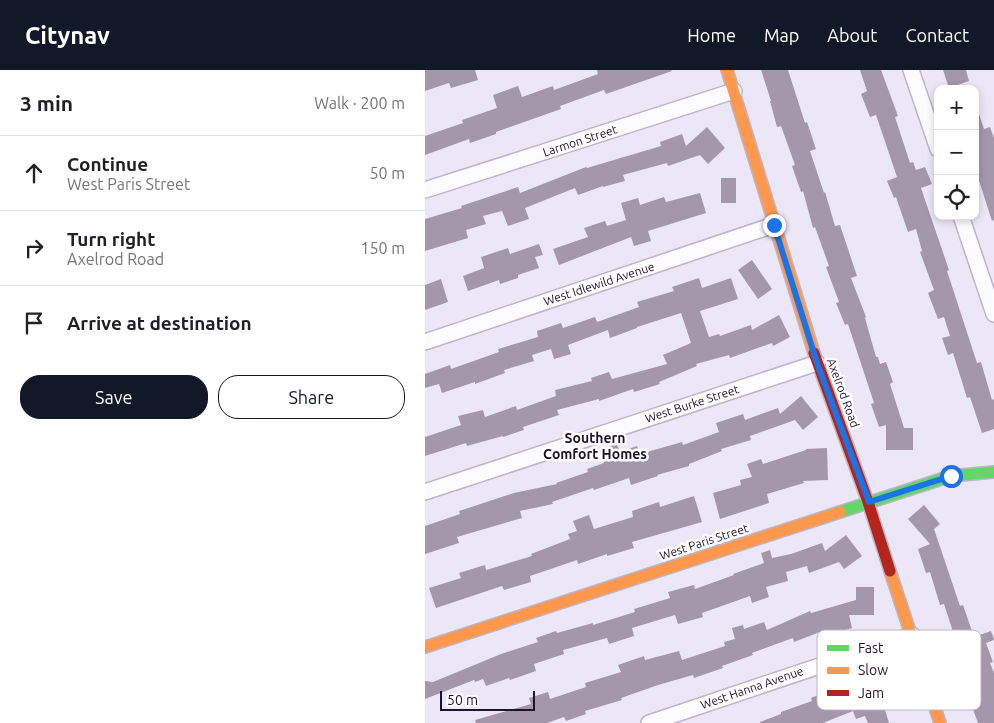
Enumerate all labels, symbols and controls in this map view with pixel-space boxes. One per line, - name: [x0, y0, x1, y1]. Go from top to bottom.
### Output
- text: Citynav: [25, 22, 110, 49]
- text: Home: [687, 25, 736, 45]
- text: Map: [764, 25, 799, 45]
- text: About: [827, 25, 877, 45]
- text: Contact: [905, 25, 969, 45]
- map controls: [934, 85, 979, 220]
- button: +: [934, 85, 979, 130]
- text: 3 min: [20, 91, 73, 115]
- text: Walk · 200 m: [314, 94, 405, 112]
- street label: Larmon Street: [541, 122, 619, 159]
- button: −: [934, 130, 979, 175]
- text: Continue: [67, 153, 148, 175]
- icon: ahead: [20, 159, 48, 187]
- text: 50 m: [369, 164, 405, 182]
- text: West Paris Street: [67, 175, 190, 193]
- button: locate: [934, 175, 979, 220]
- route end: [763, 214, 786, 237]
- text: Turn right: [67, 228, 155, 250]
- icon: right: [20, 234, 48, 262]
- text: 150 m: [360, 239, 405, 257]
- text: Axelrod Road: [67, 250, 164, 268]
- street label: West Idlewild Avenue: [542, 259, 656, 308]
- icon: arrive: [20, 309, 48, 337]
- text: Arrive at destination: [67, 312, 252, 334]
- street label: Axelrod Road: [825, 356, 862, 429]
- button: Save: [20, 375, 208, 419]
- button: Share: [218, 375, 405, 419]
- street label: West Burke Street: [643, 382, 741, 425]
- district label: Southern Comfort Homes: [543, 430, 647, 462]
- route start: [940, 465, 963, 488]
- street label: West Paris Street: [658, 521, 750, 562]
- legend: [817, 630, 981, 710]
- text: Fast: [858, 640, 884, 656]
- text: Slow: [858, 662, 888, 678]
- street label: West Hanna Avenue: [699, 664, 805, 711]
- text: Jam: [858, 685, 884, 701]
- scale bar: [440, 688, 535, 711]
- text: 50 m: [447, 692, 478, 708]

